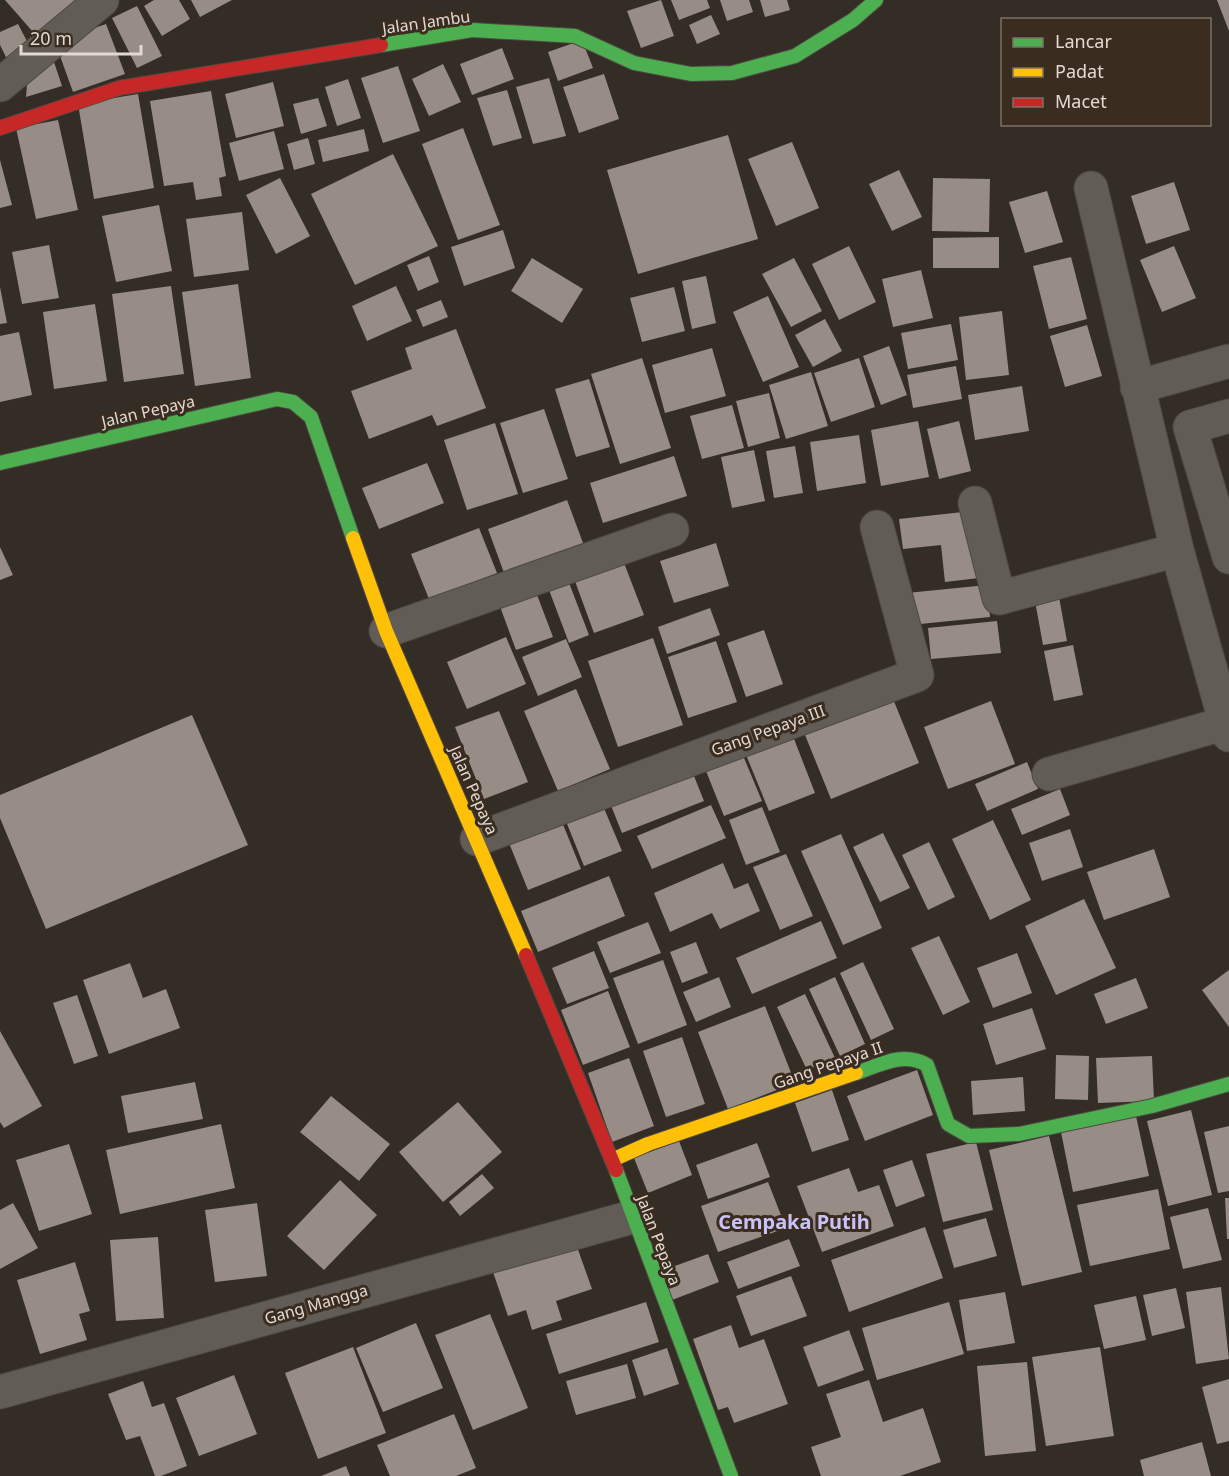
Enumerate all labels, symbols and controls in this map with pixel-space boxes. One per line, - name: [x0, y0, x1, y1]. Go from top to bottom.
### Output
- street label: Jalan Jambu: [379, 5, 471, 39]
- scale bar: [21, 18, 141, 56]
- legend: [1001, 18, 1211, 126]
- text: 20 m: [30, 26, 72, 50]
- text: Lancar: [1055, 29, 1112, 53]
- text: Padat: [1055, 59, 1104, 83]
- text: Macet: [1055, 89, 1107, 113]
- street label: Jalan Pepaya: [97, 390, 197, 433]
- street label: Gang Pepaya III: [708, 699, 828, 761]
- street label: Jalan Pepaya: [444, 740, 503, 838]
- street label: Gang Pepaya II: [770, 1036, 886, 1094]
- street label: Jalan Pepaya: [631, 1190, 686, 1288]
- district label: Cempaka Putih: [718, 1208, 870, 1235]
- street label: Gang Mangga: [262, 1279, 370, 1329]

